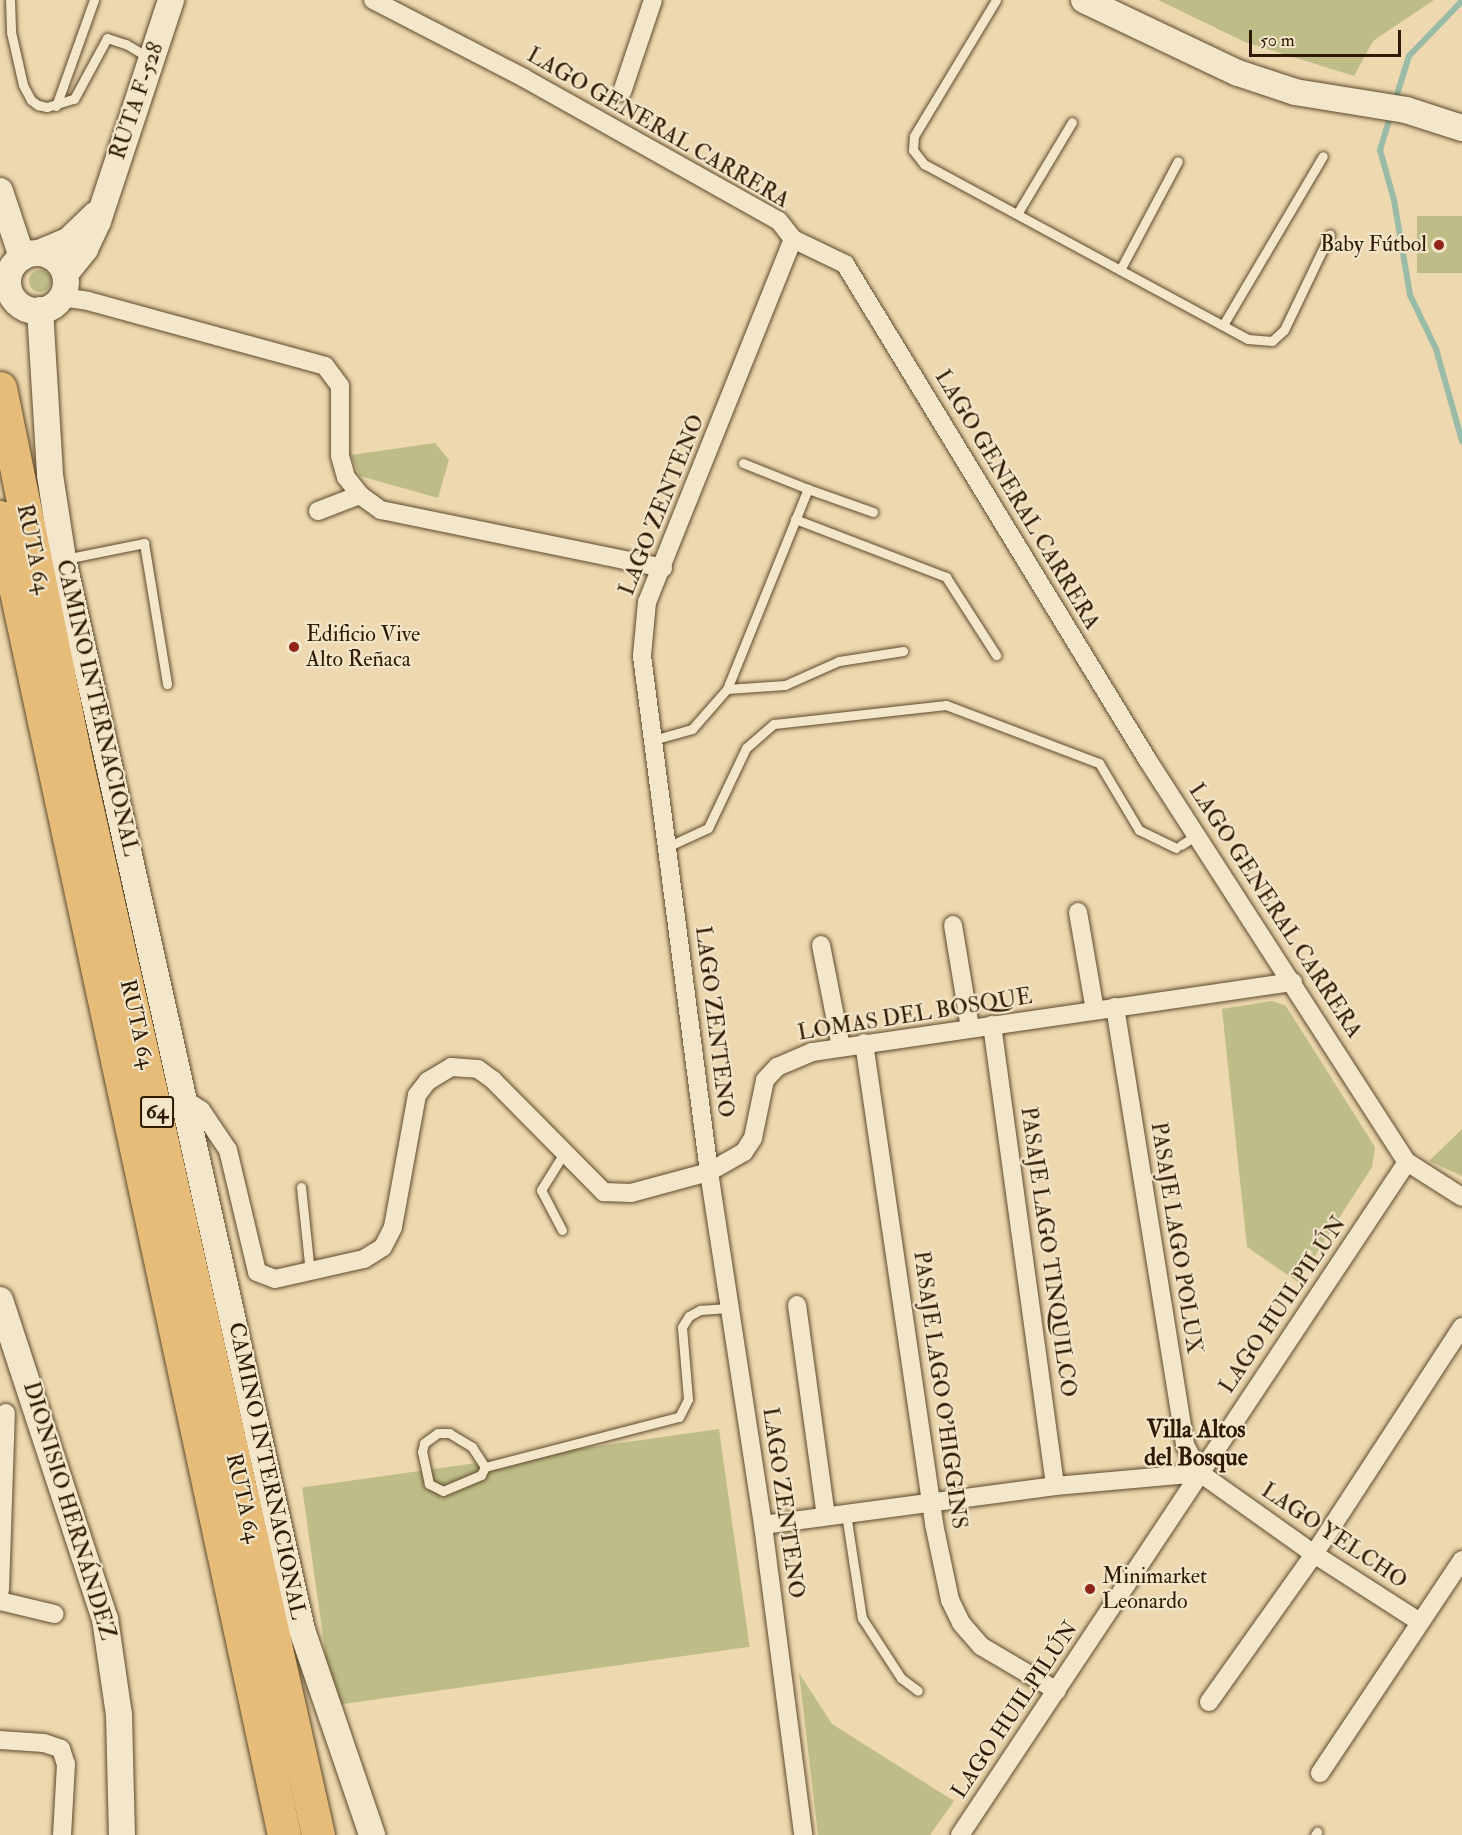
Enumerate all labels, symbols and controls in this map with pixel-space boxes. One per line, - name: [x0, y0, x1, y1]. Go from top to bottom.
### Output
- scale bar: [1252, 18, 1404, 56]
- text: 50 m: [1260, 29, 1295, 52]
- street label: RUTA F-528: [105, 39, 169, 163]
- street label: LAGO GENERAL CARRERA: [522, 42, 794, 214]
- place label: Baby Fútbol: [1320, 232, 1427, 258]
- marker: Baby Fútbol: [1432, 238, 1446, 252]
- street label: LAGO GENERAL CARRERA: [929, 365, 1105, 635]
- street label: LAGO ZENTENO: [614, 411, 710, 599]
- street label: RUTA 64: [11, 502, 55, 596]
- street label: CAMINO INTERNACIONAL: [50, 557, 144, 859]
- place label: Edificio Vive Alto Reñaca: [306, 621, 420, 672]
- marker: Edificio Vive Alto Reñaca: [287, 640, 301, 654]
- street label: LAGO GENERAL CARRERA: [1183, 779, 1367, 1043]
- street label: LAGO ZENTENO: [689, 925, 739, 1119]
- street label: RUTA 64: [114, 977, 160, 1071]
- street label: LOMAS DEL BOSQUE: [796, 983, 1034, 1047]
- road number: 64: [139, 1094, 175, 1130]
- street label: PASAJE LAGO TINQUILCO: [1015, 1105, 1081, 1399]
- street label: PASAJE LAGO POLUX: [1145, 1120, 1207, 1356]
- street label: LAGO HUILPILÚN: [1214, 1211, 1352, 1399]
- street label: PASAJE LAGO O'HIGGINS: [907, 1249, 973, 1531]
- street label: CAMINO INTERNACIONAL: [223, 1320, 311, 1622]
- street label: DIONISIO HERNÁNDEZ: [17, 1379, 121, 1643]
- street label: LAGO ZENTENO: [757, 1406, 809, 1600]
- district label: Villa Altos del Bosque: [1144, 1416, 1248, 1472]
- street label: RUTA 64: [220, 1451, 266, 1545]
- street label: LAGO YELCHO: [1256, 1477, 1412, 1595]
- place label: Minimarket Leonardo: [1102, 1563, 1207, 1615]
- marker: Minimarket Leonardo: [1083, 1582, 1097, 1596]
- street label: LAGO HUILPILÚN: [946, 1616, 1084, 1804]

